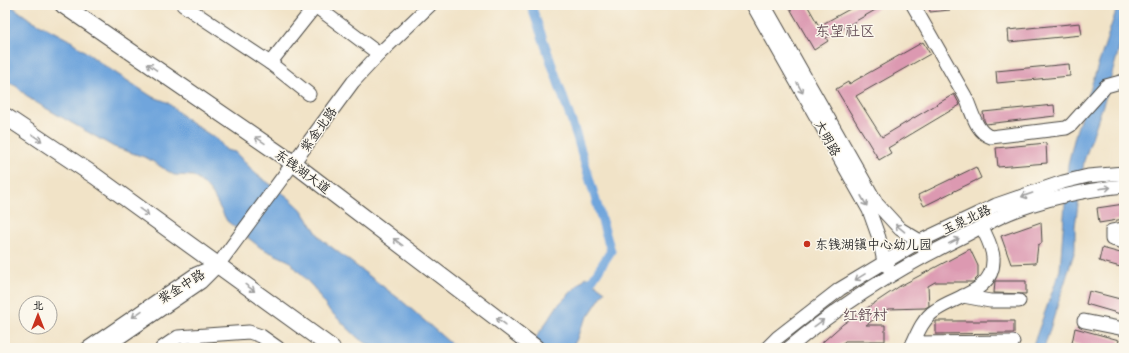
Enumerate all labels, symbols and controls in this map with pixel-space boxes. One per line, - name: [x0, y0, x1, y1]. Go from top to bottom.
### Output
- district label: 东望社区: [815, 22, 875, 44]
- one-way arrow: [147, 63, 158, 71]
- one-way arrow: [797, 82, 805, 94]
- street label: 紫金北路: [297, 104, 343, 157]
- street label: 大明路: [808, 118, 844, 161]
- one-way arrow: [32, 134, 43, 142]
- one-way arrow: [254, 136, 265, 144]
- street label: 东钱湖大道: [270, 146, 333, 200]
- one-way arrow: [1098, 184, 1111, 192]
- one-way arrow: [1021, 191, 1033, 199]
- one-way arrow: [860, 195, 868, 207]
- street label: 玉泉北路: [939, 202, 995, 241]
- one-way arrow: [139, 208, 150, 216]
- one-way arrow: [895, 224, 905, 233]
- place label: 东钱湖镇中心幼儿园: [815, 237, 932, 256]
- one-way arrow: [948, 237, 960, 244]
- one-way arrow: [392, 238, 403, 247]
- marker: 东钱湖镇中心幼儿园: [802, 239, 812, 249]
- street label: 紫金中路: [155, 266, 209, 310]
- one-way arrow: [854, 273, 866, 281]
- one-way arrow: [244, 284, 255, 292]
- north arrow: [18, 295, 58, 335]
- text: 北: [33, 299, 44, 315]
- district label: 红舒村: [842, 306, 888, 328]
- one-way arrow: [132, 310, 143, 318]
- one-way arrow: [496, 317, 507, 325]
- one-way arrow: [814, 319, 825, 327]

